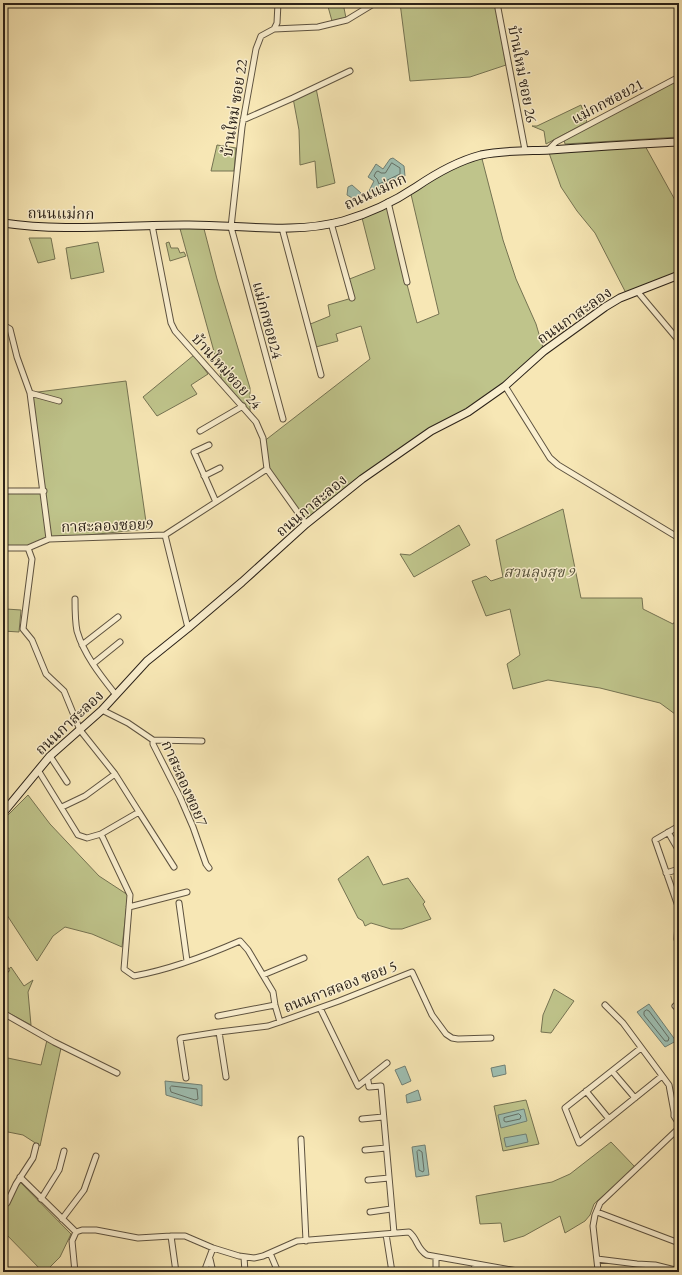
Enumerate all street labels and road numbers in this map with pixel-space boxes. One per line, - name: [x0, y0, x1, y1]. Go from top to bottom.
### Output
- street label: บ้านใหม่ ซอย 26: [504, 24, 543, 124]
- street label: บ้านใหม่ ซอย 22: [216, 57, 251, 158]
- street label: แม่กกซอย21: [568, 74, 646, 128]
- street label: ถนนแม่กก: [341, 168, 409, 214]
- street label: ถนนแม่กก: [27, 203, 95, 223]
- street label: แม่กกซอย24: [249, 279, 288, 361]
- street label: ถนนกาสะลอง: [533, 282, 615, 348]
- street label: บ้านใหม่ซอย 24: [188, 329, 267, 413]
- street label: ถนนกาสะลอง: [272, 470, 350, 540]
- street label: กาสะลองซอย9: [61, 514, 153, 536]
- street label: ถนนกาสะลอง: [31, 685, 107, 759]
- street label: กาสะลองซอย7: [158, 737, 213, 830]
- street label: ถนนกาสลอง ซอย 5: [281, 956, 399, 1016]

